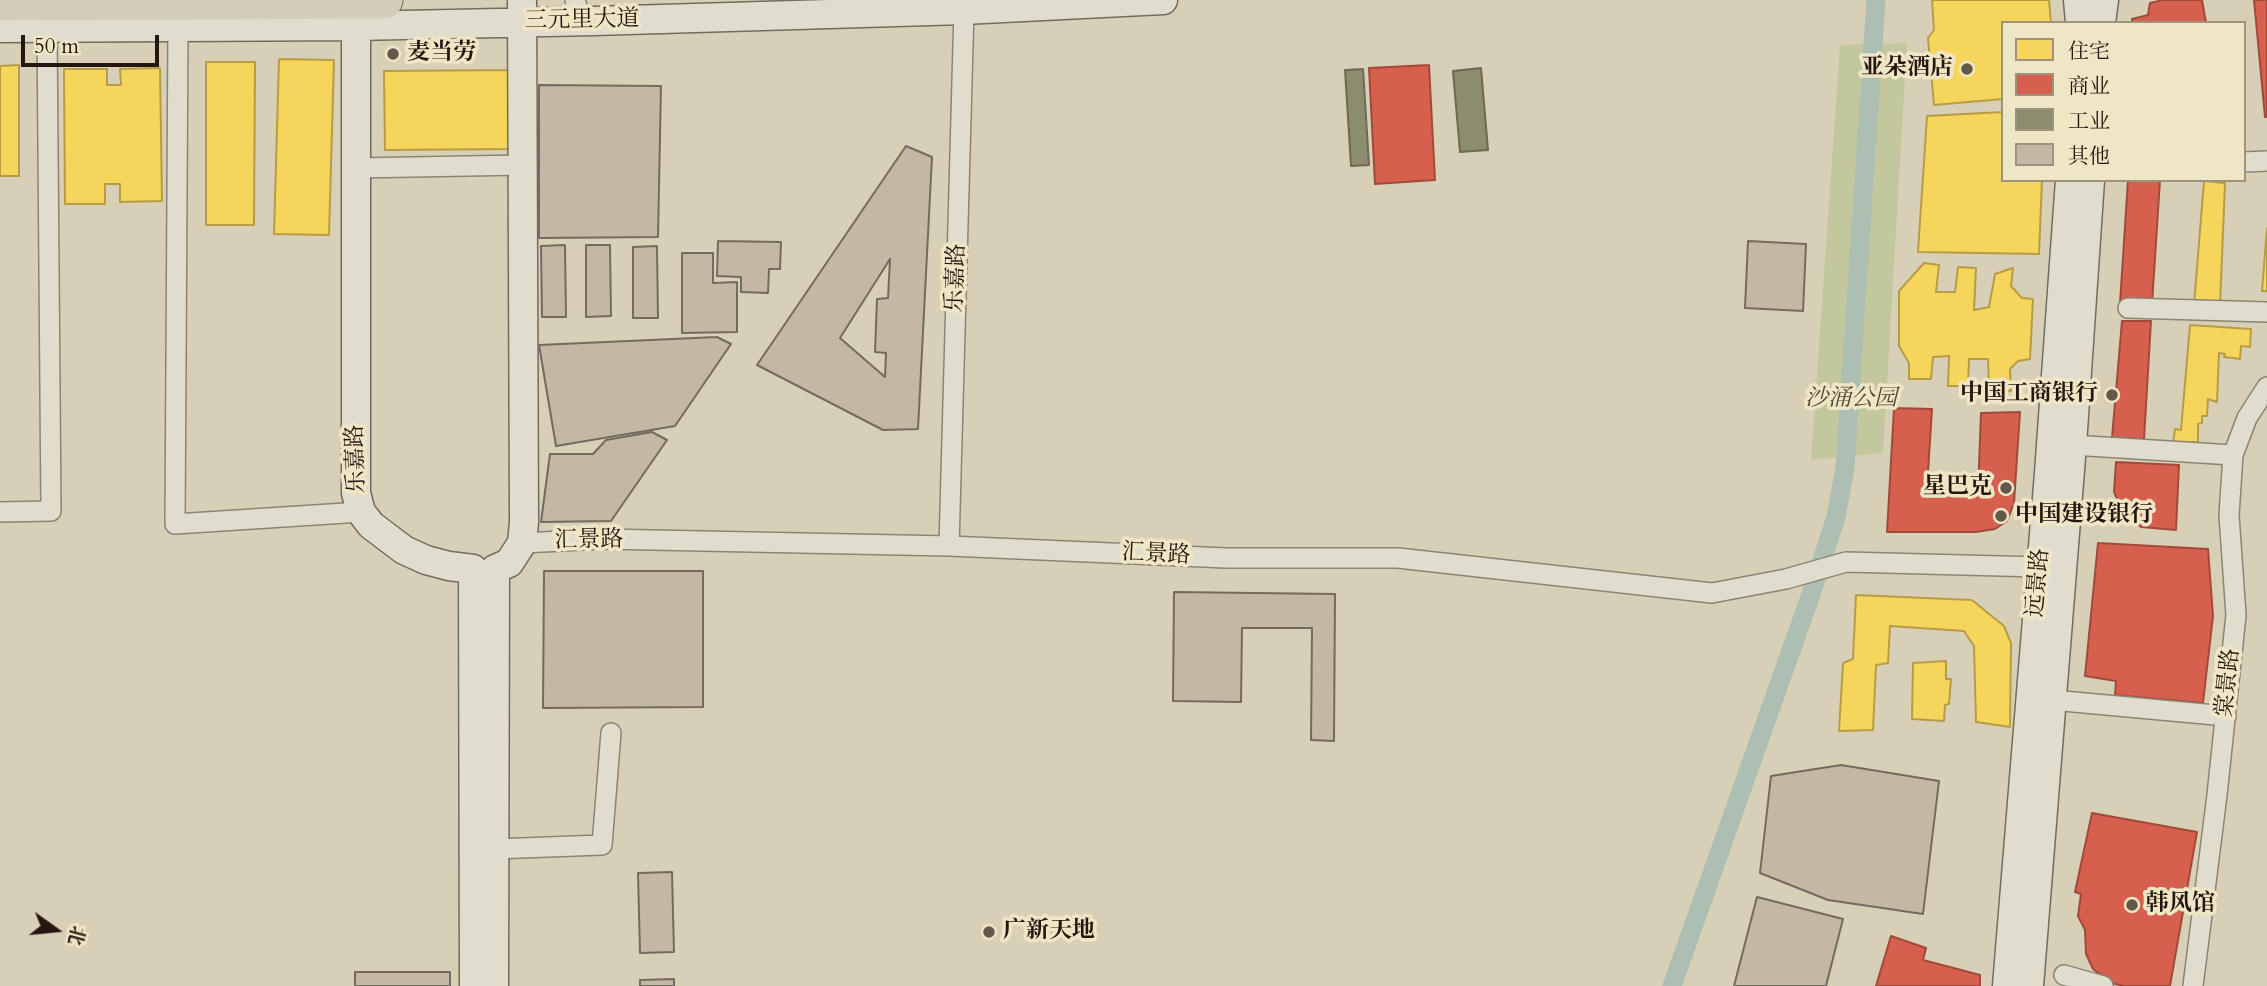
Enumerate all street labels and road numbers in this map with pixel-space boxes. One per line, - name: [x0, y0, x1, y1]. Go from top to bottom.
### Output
- street label: 三元里大道: [524, 6, 640, 36]
- street label: 乐嘉路: [942, 243, 972, 313]
- street label: 乐嘉路: [342, 424, 372, 494]
- street label: 汇景路: [554, 527, 624, 555]
- street label: 汇景路: [1121, 539, 1191, 571]
- street label: 远景路: [2022, 547, 2056, 619]
- street label: 棠景路: [2212, 647, 2246, 719]

